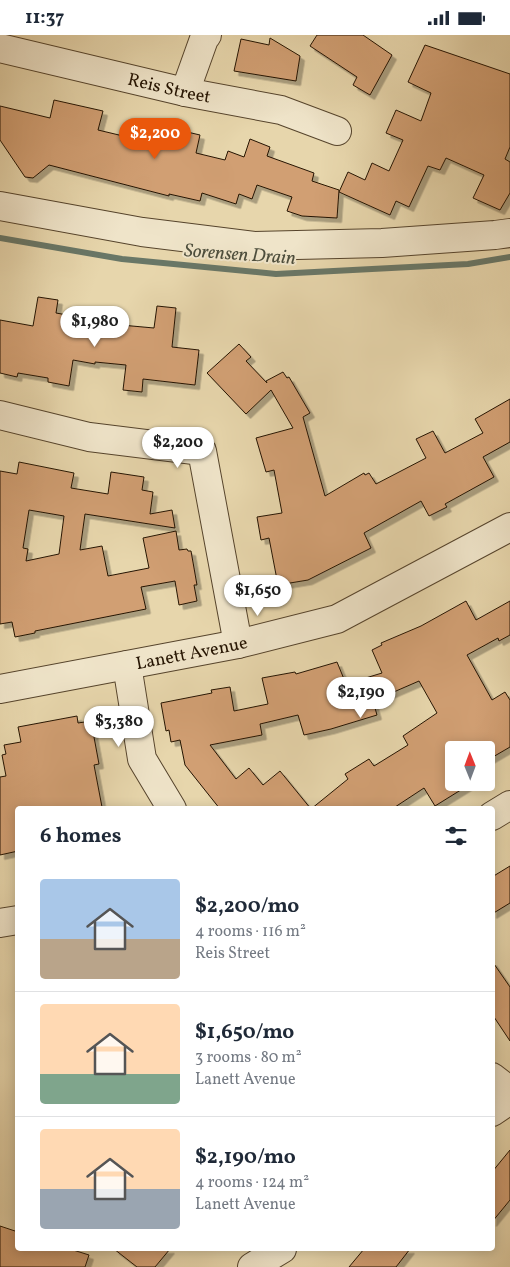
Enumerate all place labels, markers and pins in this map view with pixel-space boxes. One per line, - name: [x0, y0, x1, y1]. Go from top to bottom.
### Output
- pin: $2,200: [114, 117, 196, 160]
- pin: $1,980: [54, 305, 136, 348]
- pin: $2,200: [137, 427, 219, 469]
- pin: $1,650: [217, 575, 299, 617]
- pin: $2,190: [320, 677, 402, 719]
- pin: $3,380: [78, 705, 160, 748]

